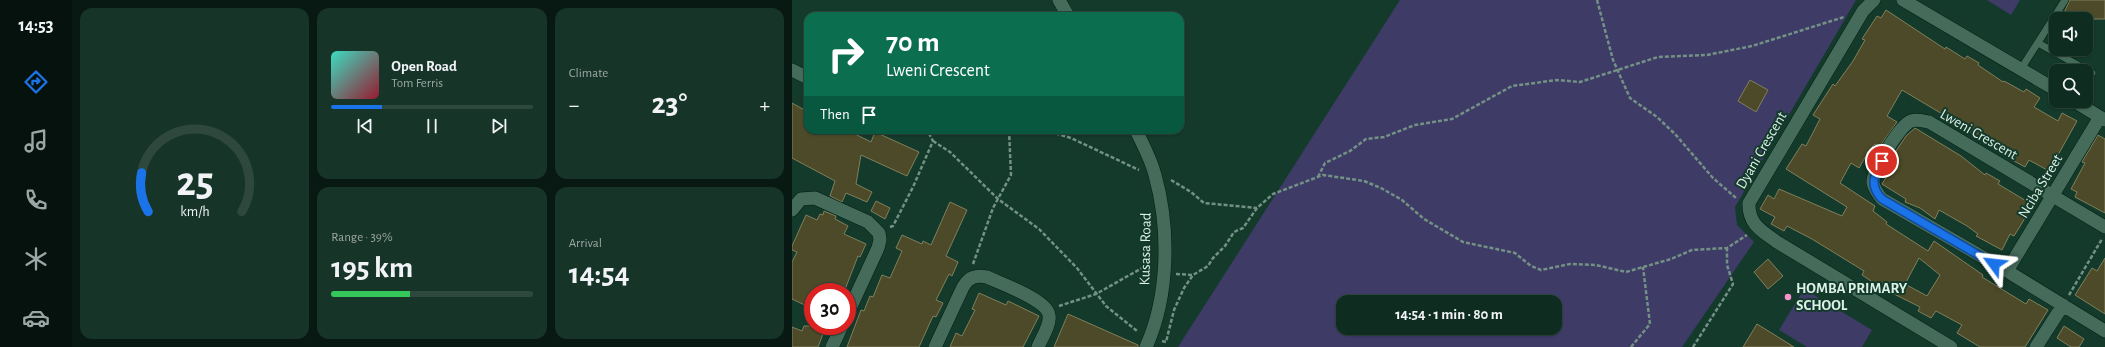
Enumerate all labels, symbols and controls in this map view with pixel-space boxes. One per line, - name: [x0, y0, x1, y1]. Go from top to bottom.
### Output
- map controls: [2049, 12, 2093, 108]
- button: sound: [2049, 12, 2093, 56]
- text: 14:53: [18, 17, 54, 35]
- icon: right: [820, 28, 872, 80]
- text: 70 m: [886, 29, 940, 57]
- text: Open Road: [391, 59, 457, 74]
- text: Lweni Crescent: [886, 62, 990, 80]
- button: search: [2049, 64, 2093, 108]
- text: Climate: [569, 67, 608, 80]
- icon: directions: [22, 68, 50, 96]
- text: Tom Ferris: [391, 77, 443, 90]
- text: 23°: [651, 89, 687, 119]
- text: −: [569, 94, 579, 116]
- text: +: [759, 94, 770, 116]
- icon: arrive: [858, 104, 880, 126]
- street label: Lweni Crescent: [1938, 106, 2020, 163]
- text: Then: [820, 107, 850, 122]
- street label: Dyani Crescent: [1733, 109, 1790, 191]
- icon: previous: [354, 115, 376, 137]
- icon: pause: [421, 115, 443, 137]
- icon: next: [488, 115, 510, 137]
- icon: music: [22, 127, 50, 155]
- pin: [1865, 144, 1899, 178]
- icon: arrive: [1871, 150, 1893, 172]
- street label: Nciba Street: [2016, 151, 2065, 221]
- text: 25: [176, 161, 213, 202]
- icon: phone: [22, 186, 50, 214]
- text: km/h: [180, 204, 209, 218]
- street label: Kusasa Road: [1137, 212, 1154, 286]
- text: Range · 39%: [331, 231, 393, 244]
- text: Arrival: [569, 237, 602, 250]
- position arrow: [1973, 243, 2015, 285]
- icon: climate: [22, 245, 50, 273]
- text: 195 km: [331, 253, 413, 283]
- text: 14:54: [569, 259, 629, 289]
- place label: HOMBA PRIMARY SCHOOL: [1796, 281, 1908, 313]
- speed limit sign: 30: [804, 283, 856, 335]
- marker: HOMBA PRIMARY SCHOOL: [1783, 292, 1793, 302]
- icon: car: [22, 304, 50, 332]
- text: 14:54 · 1 min · 80 m: [1395, 307, 1503, 322]

